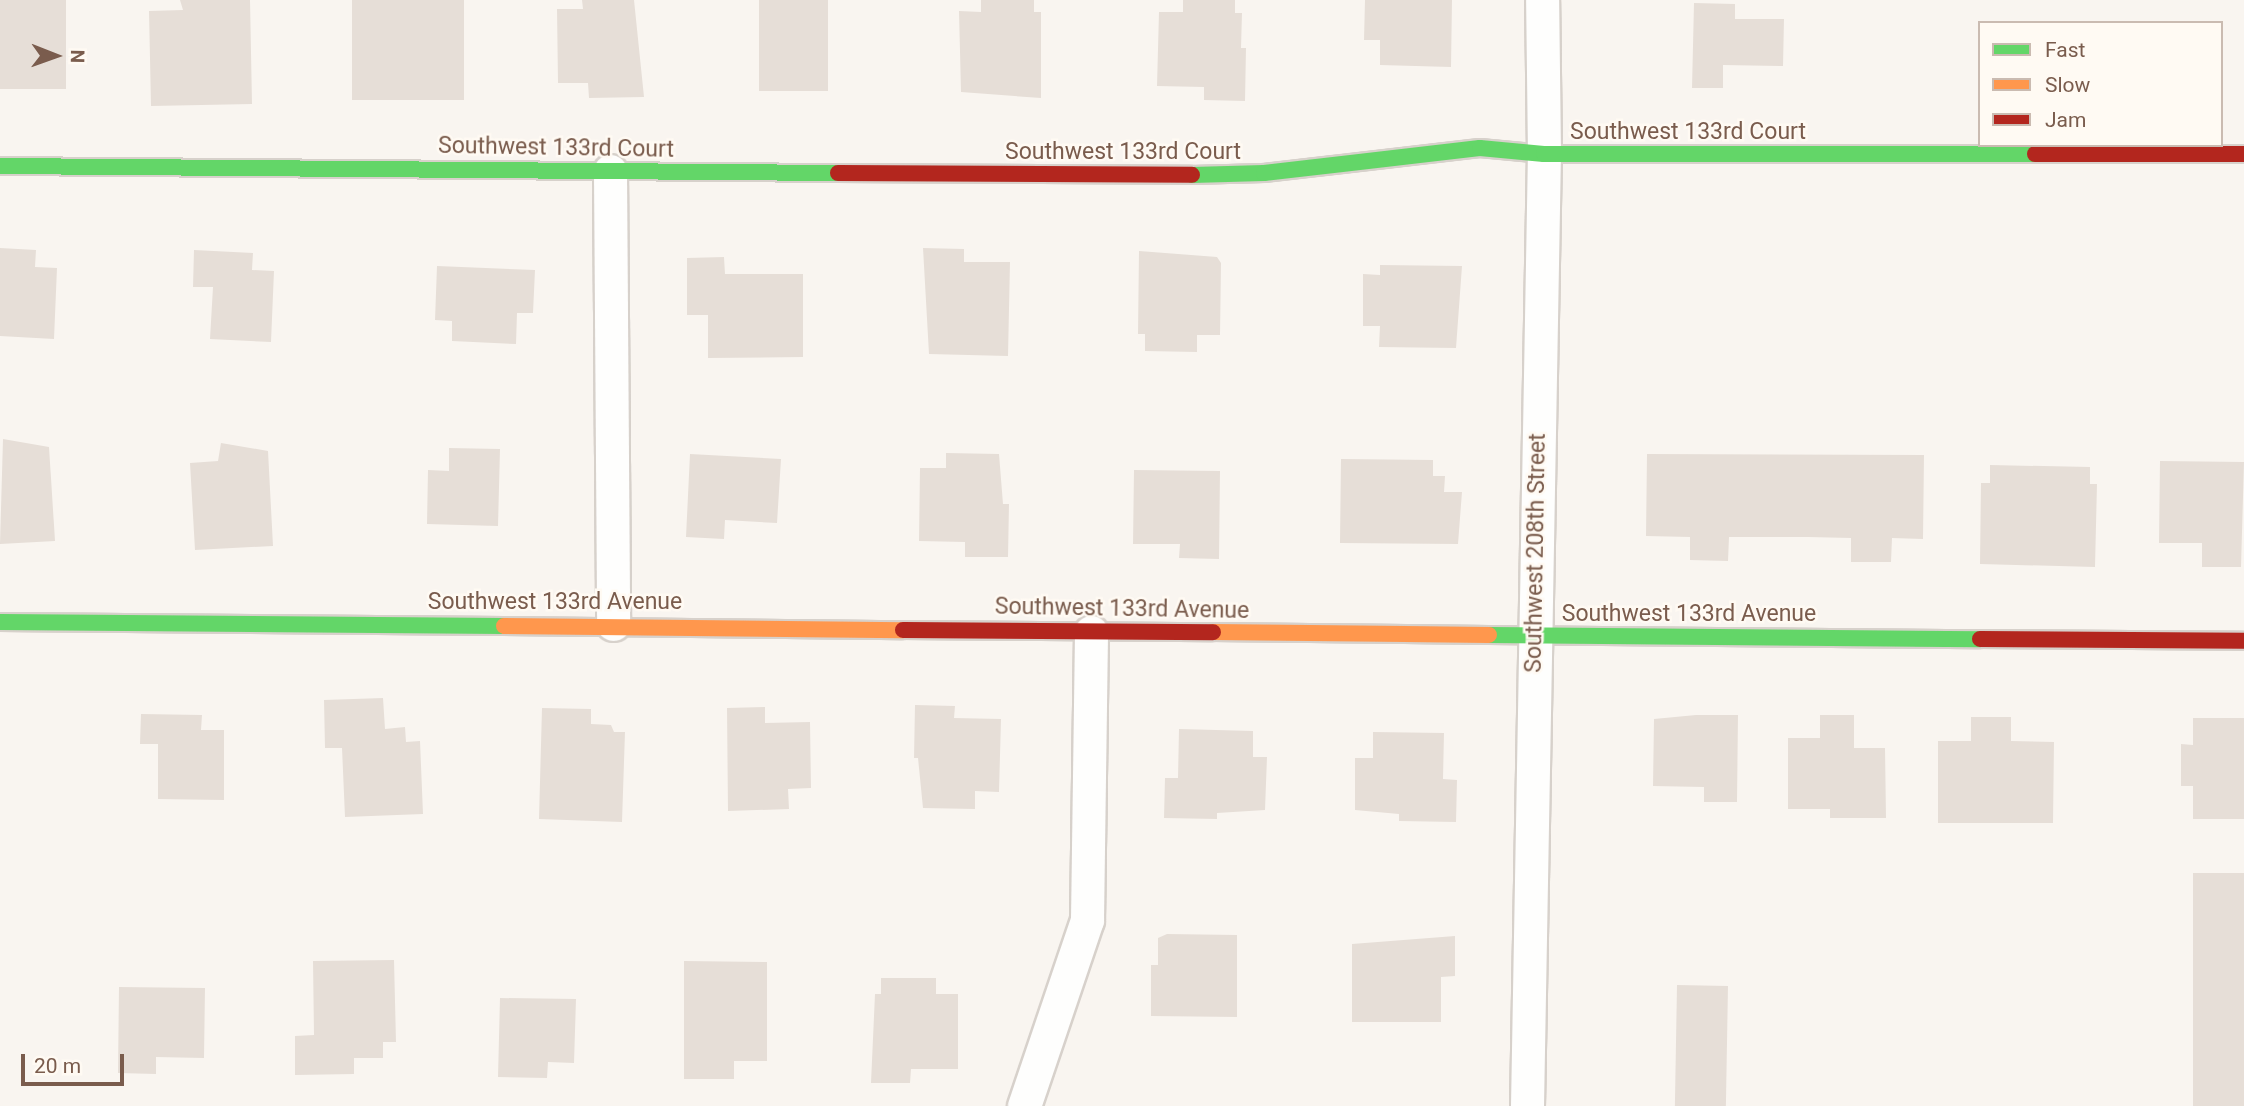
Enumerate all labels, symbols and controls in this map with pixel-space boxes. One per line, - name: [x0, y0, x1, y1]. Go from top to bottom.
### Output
- north arrow: [21, 21, 91, 91]
- legend: [1978, 21, 2223, 147]
- text: Fast: [2045, 38, 2085, 62]
- text: N: [66, 49, 89, 63]
- text: Slow: [2045, 73, 2090, 97]
- text: Jam: [2045, 108, 2086, 132]
- street label: Southwest 133rd Court: [1570, 118, 1806, 146]
- street label: Southwest 133rd Court: [438, 132, 674, 164]
- street label: Southwest 133rd Court: [1005, 138, 1241, 166]
- street label: Southwest 208th Street: [1520, 433, 1552, 673]
- street label: Southwest 133rd Avenue: [428, 588, 682, 616]
- street label: Southwest 133rd Avenue: [995, 593, 1249, 625]
- street label: Southwest 133rd Avenue: [1562, 600, 1816, 628]
- scale bar: [24, 1040, 128, 1084]
- text: 20 m: [34, 1054, 81, 1078]

